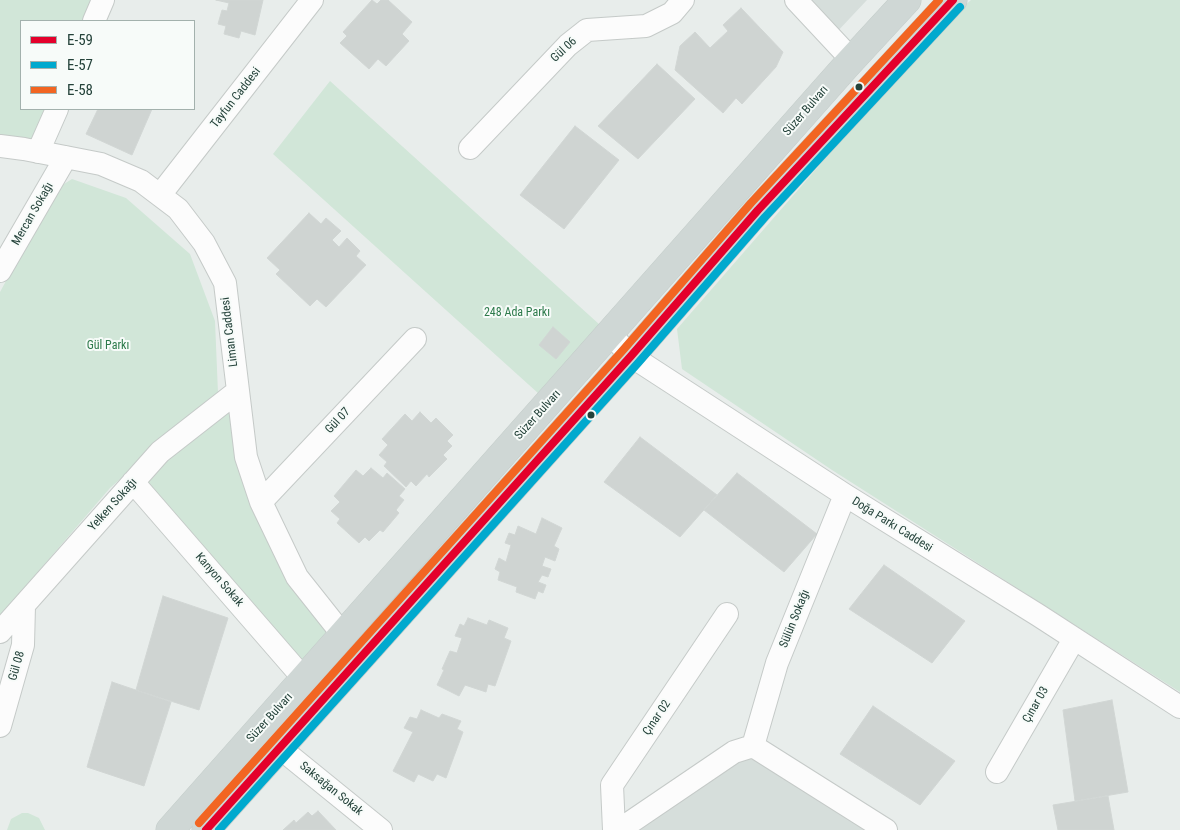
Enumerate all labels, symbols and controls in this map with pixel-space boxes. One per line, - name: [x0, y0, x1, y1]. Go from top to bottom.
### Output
- legend: [20, 20, 195, 110]
- text: E-59: [67, 31, 93, 49]
- street label: Gül 06: [548, 34, 580, 66]
- text: E-57: [67, 56, 93, 74]
- street label: Tayfun Caddesi: [208, 65, 264, 131]
- text: E-58: [67, 81, 93, 99]
- unlabelled marker: [854, 82, 864, 92]
- street label: Süzer Bulvarı: [780, 83, 832, 139]
- street label: Mercan Sokağı: [9, 180, 57, 248]
- street label: Liman Caddesi: [219, 296, 241, 368]
- park label: 248 Ada Parkı: [484, 306, 550, 320]
- park label: Gül Parkı: [87, 339, 129, 353]
- street label: Süzer Bulvarı: [512, 387, 564, 443]
- street label: Gül 07: [322, 405, 354, 437]
- unlabelled marker: [586, 410, 596, 420]
- street label: Yelken Sokağı: [86, 476, 140, 534]
- street label: Doğa Parkı Caddesi: [849, 494, 935, 556]
- street label: Kanyon Sokak: [192, 550, 246, 610]
- street label: Sülün Sokağı: [777, 588, 813, 650]
- street label: Gül 08: [6, 649, 28, 683]
- street label: Çınar 03: [1020, 684, 1052, 726]
- street label: Süzer Bulvarı: [244, 690, 296, 746]
- street label: Çınar 02: [640, 698, 674, 738]
- street label: Saksağan Sokak: [296, 759, 366, 819]

